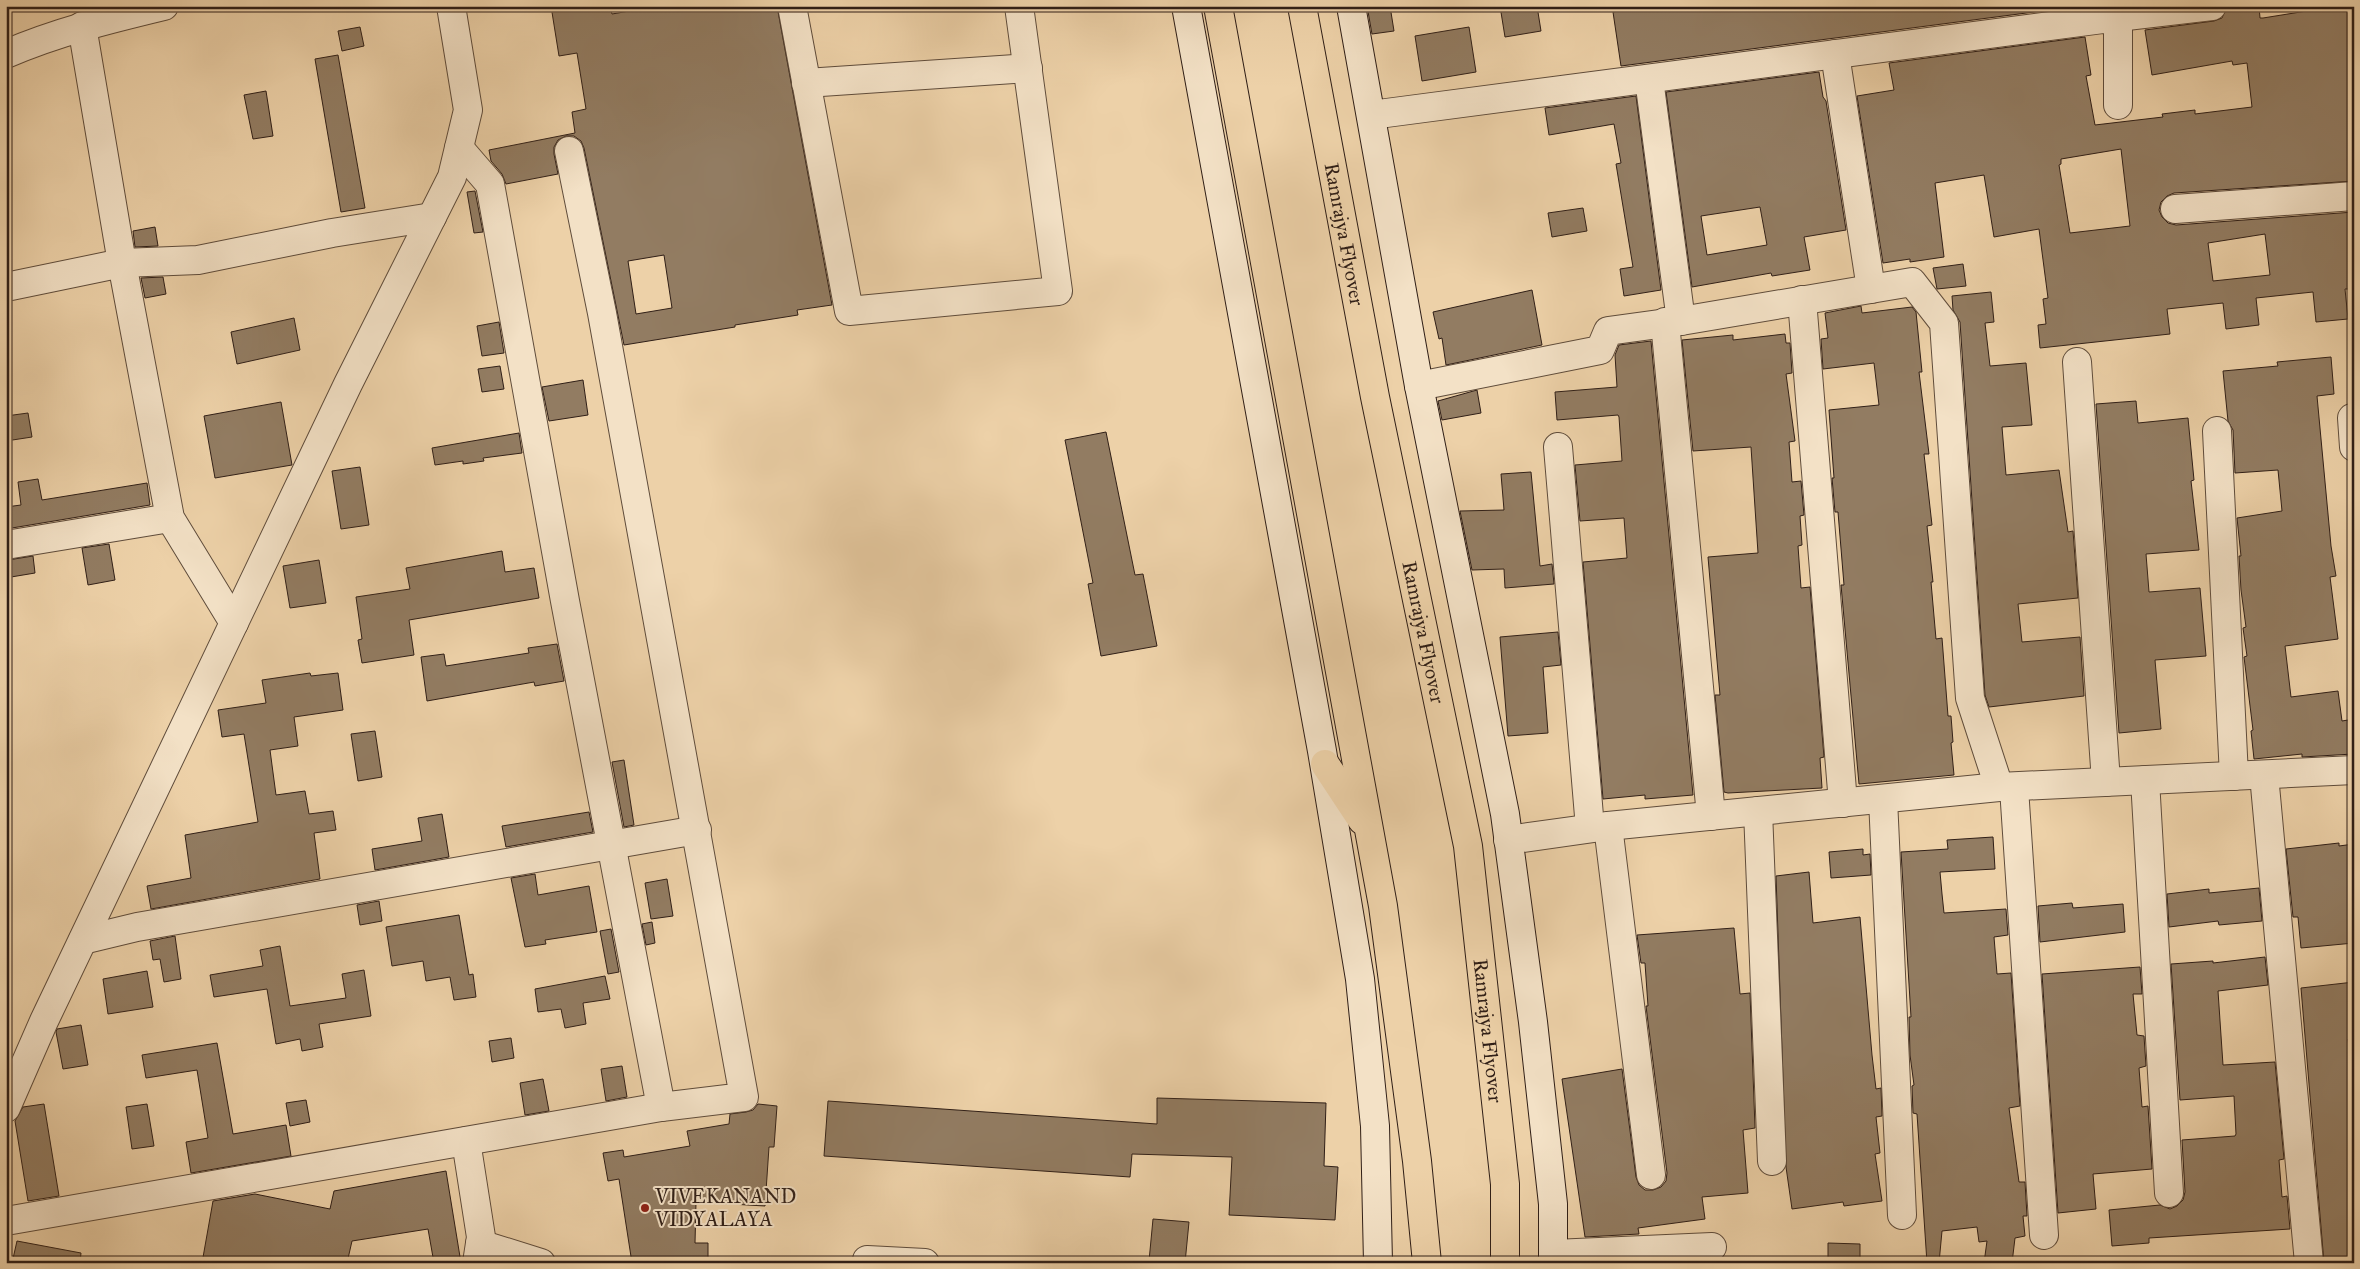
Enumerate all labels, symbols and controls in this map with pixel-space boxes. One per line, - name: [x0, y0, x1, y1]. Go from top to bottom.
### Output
- street label: Ramrajya Flyover: [1319, 161, 1370, 308]
- street label: Ramrajya Flyover: [1397, 559, 1450, 706]
- street label: Ramrajya Flyover: [1468, 957, 1508, 1104]
- place label: VIVEKANAND VIDYALAYA: [654, 1184, 796, 1231]
- marker: VIVEKANAND VIDYALAYA: [639, 1202, 651, 1214]

